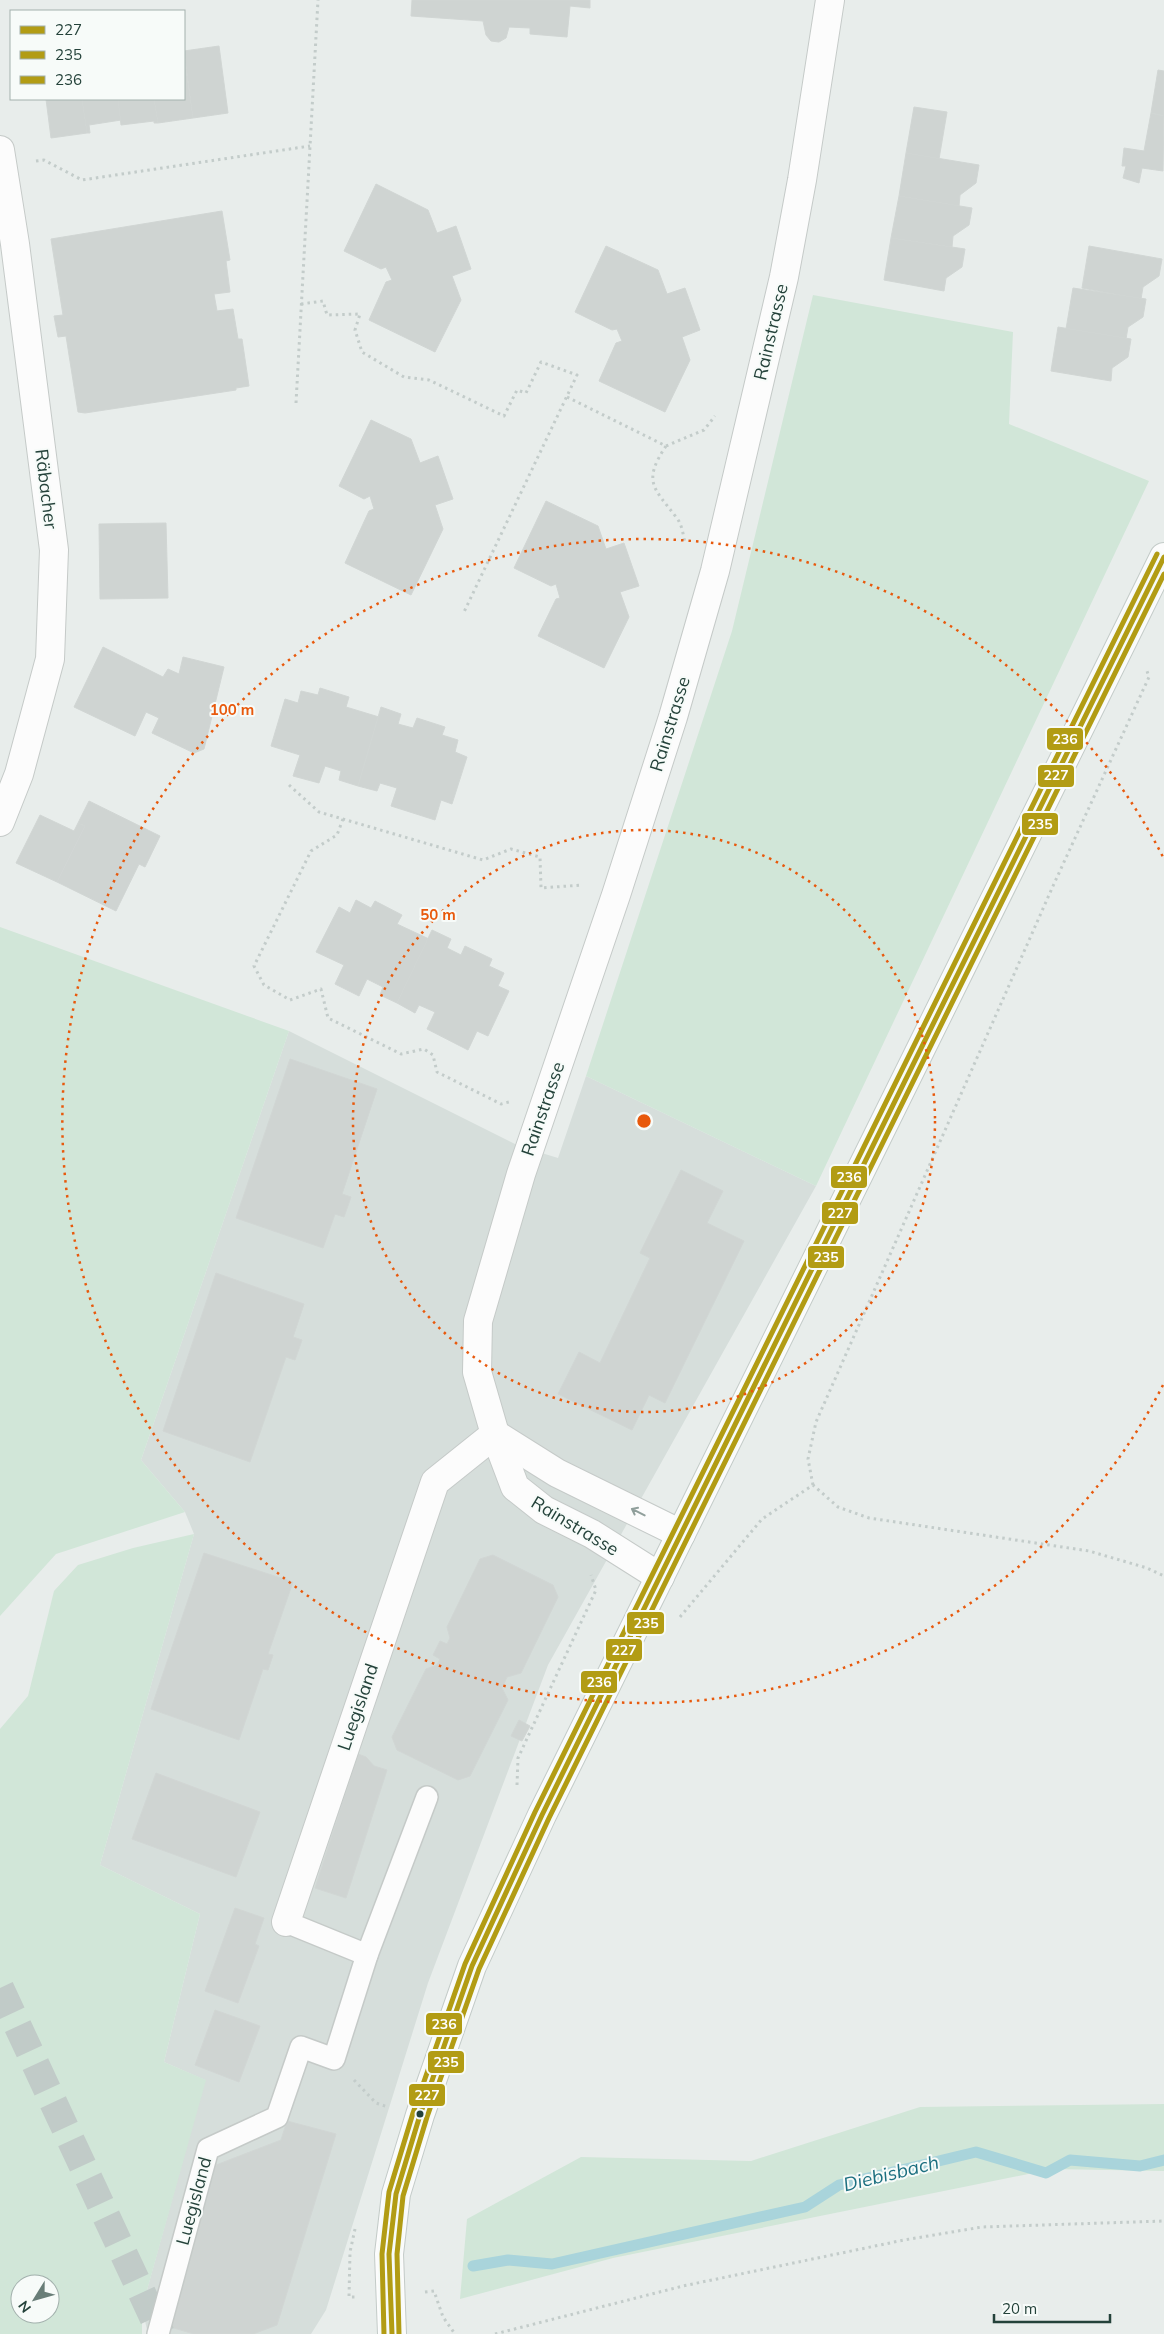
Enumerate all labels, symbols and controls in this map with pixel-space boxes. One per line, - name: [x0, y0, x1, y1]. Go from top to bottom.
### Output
- legend: [10, 10, 185, 100]
- text: 227: [55, 20, 82, 39]
- text: 235: [55, 45, 82, 64]
- text: 236: [55, 70, 82, 89]
- street label: Rainstrasse: [748, 282, 793, 382]
- street label: Räbacher: [30, 448, 63, 531]
- street label: Rainstrasse: [644, 674, 695, 774]
- text: 100 m: [210, 700, 254, 719]
- line badge: 236: [1046, 727, 1084, 751]
- text: 236: [1052, 730, 1078, 748]
- line badge: 227: [1037, 764, 1075, 788]
- text: 227: [1043, 766, 1069, 784]
- line badge: 235: [1021, 812, 1059, 836]
- text: 235: [1027, 815, 1053, 833]
- text: 50 m: [420, 905, 456, 924]
- street label: Rainstrasse: [516, 1059, 569, 1159]
- centre of rings: [635, 1112, 653, 1130]
- line badge: 236: [830, 1165, 868, 1189]
- text: 236: [836, 1168, 862, 1186]
- line badge: 227: [821, 1201, 859, 1225]
- text: 227: [827, 1204, 853, 1222]
- line badge: 235: [807, 1245, 845, 1269]
- text: 235: [813, 1248, 839, 1266]
- street label: Rainstrasse: [527, 1490, 623, 1561]
- one-way arrow: [631, 1507, 646, 1516]
- line badge: 235: [626, 1611, 665, 1635]
- text: 235: [633, 1614, 659, 1632]
- line badge: 227: [605, 1638, 643, 1662]
- text: 227: [611, 1641, 637, 1659]
- street label: Luegisland: [332, 1660, 383, 1753]
- line badge: 236: [580, 1670, 618, 1694]
- text: 236: [586, 1673, 612, 1691]
- line badge: 236: [425, 2012, 463, 2036]
- text: 236: [431, 2015, 457, 2033]
- line badge: 235: [427, 2050, 465, 2074]
- text: 235: [433, 2053, 459, 2071]
- line badge: 227: [408, 2083, 446, 2107]
- text: 227: [414, 2086, 440, 2104]
- unlabelled marker: [415, 2109, 425, 2119]
- water label: Diebisbach: [841, 2150, 941, 2196]
- street label: Luegisland: [171, 2154, 216, 2247]
- north arrow: [10, 2274, 60, 2324]
- scale bar: [994, 2292, 1110, 2324]
- text: N: [14, 2297, 35, 2316]
- text: 20 m: [1002, 2299, 1037, 2318]

